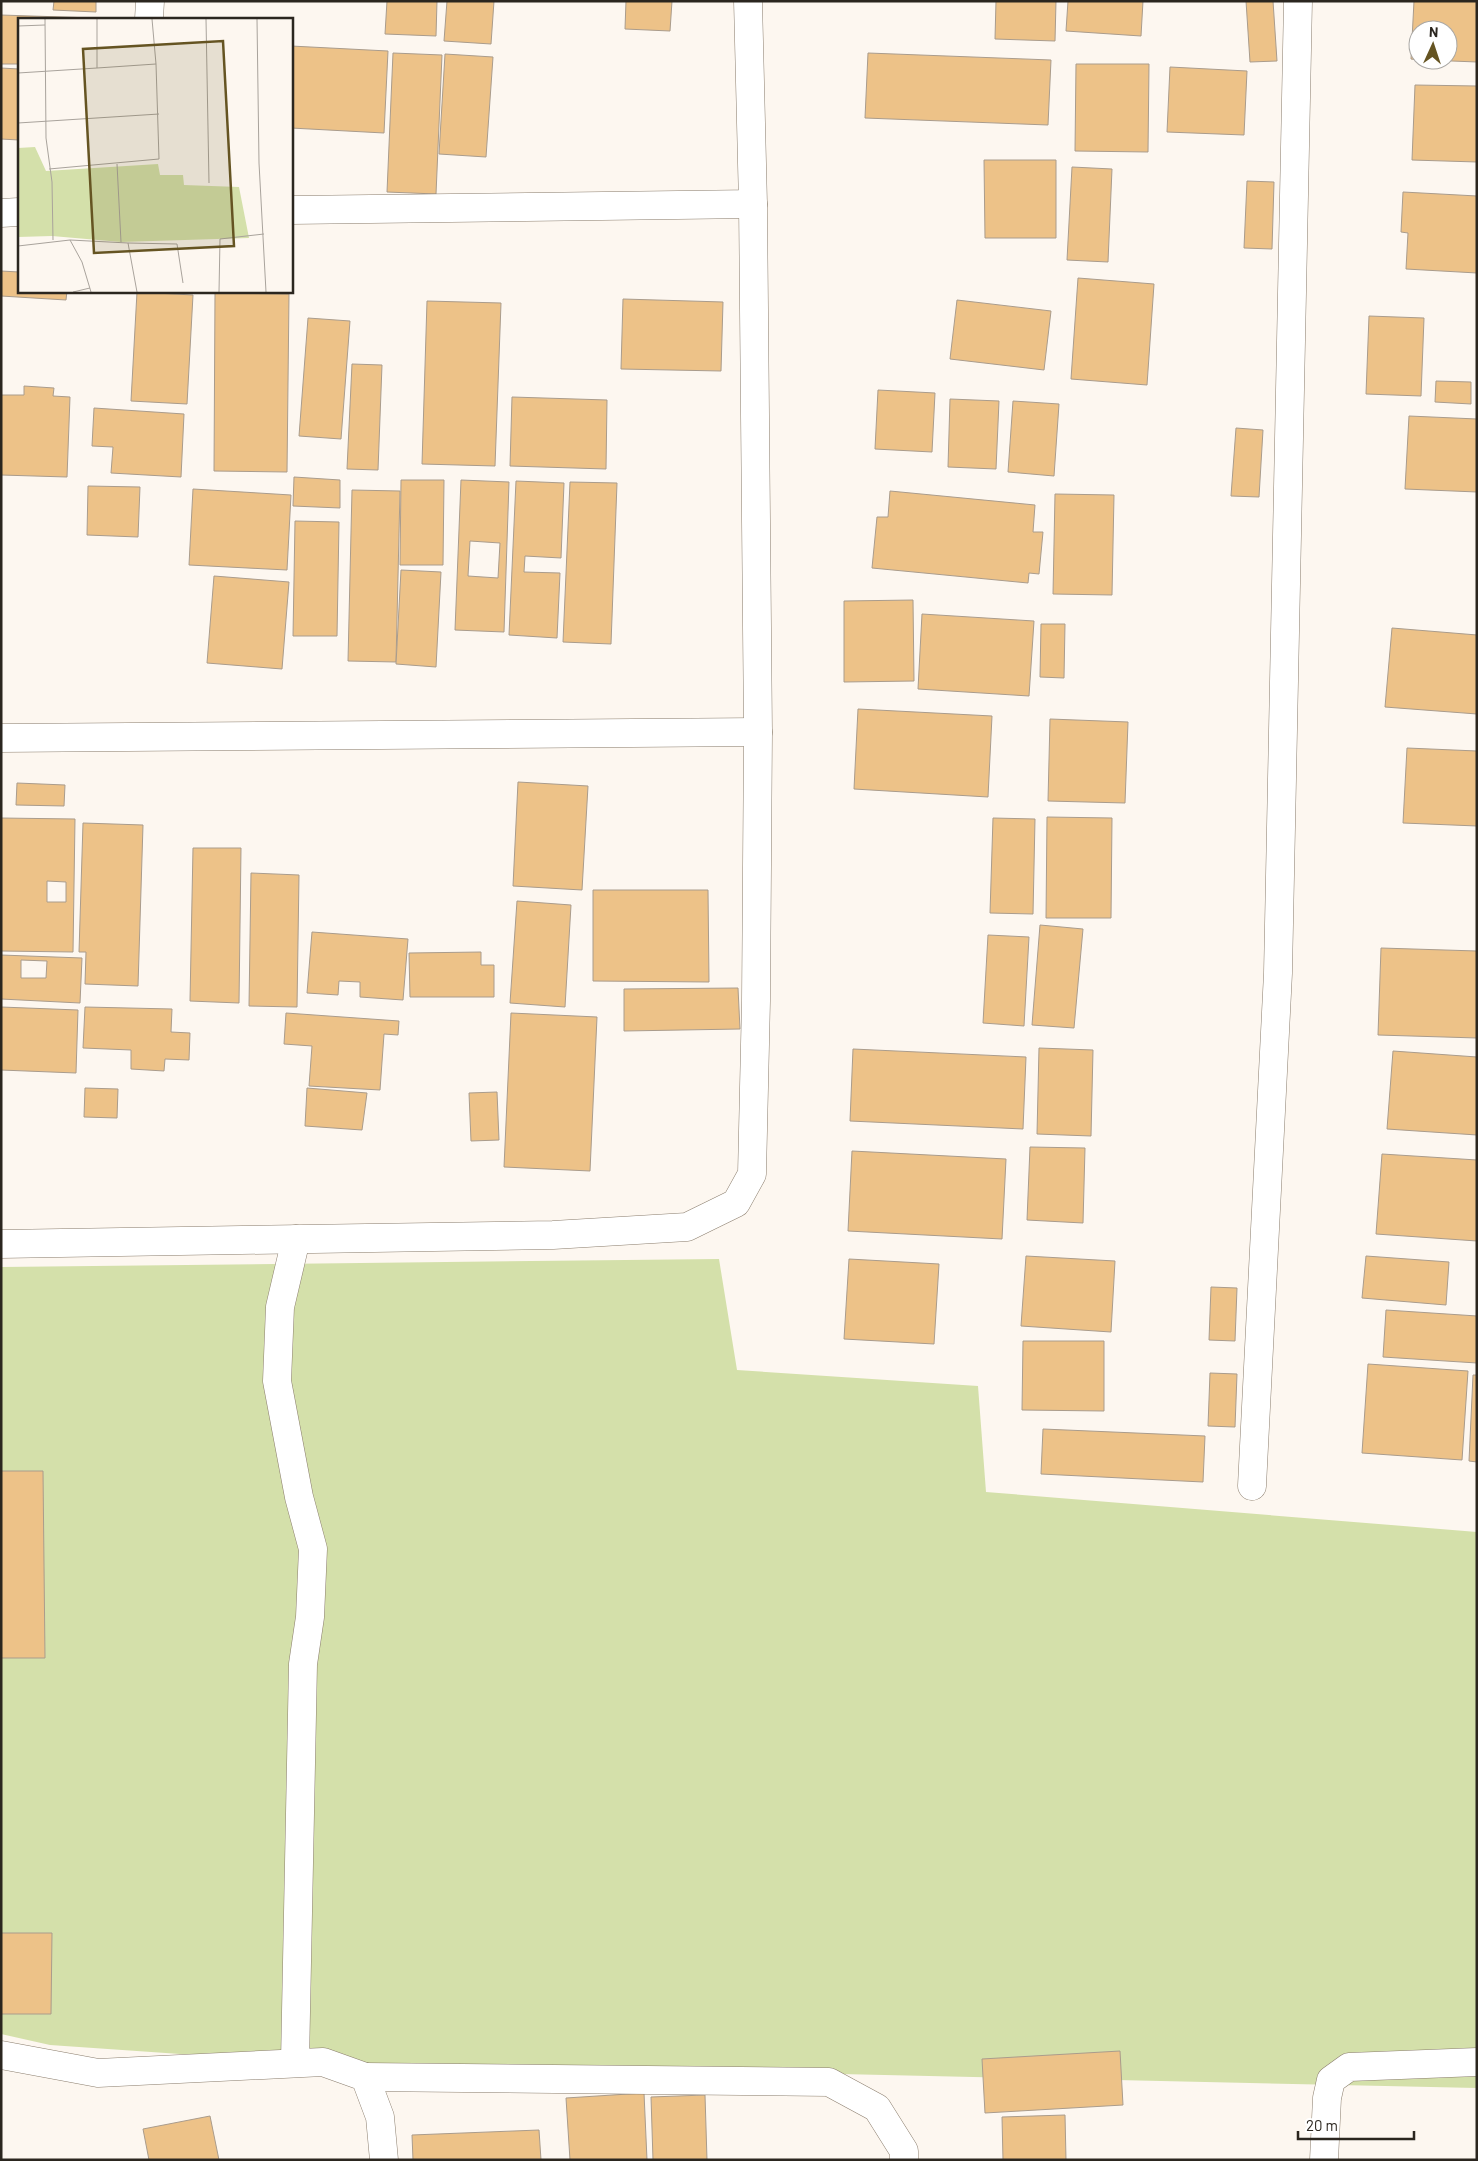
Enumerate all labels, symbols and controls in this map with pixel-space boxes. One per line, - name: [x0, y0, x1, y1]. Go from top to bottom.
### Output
- inset map: [18, 18, 292, 292]
- north arrow: [1408, 20, 1458, 70]
- text: N: [1429, 23, 1439, 40]
- scale bar: [1298, 2108, 1414, 2140]
- text: 20 m: [1306, 2116, 1338, 2134]

